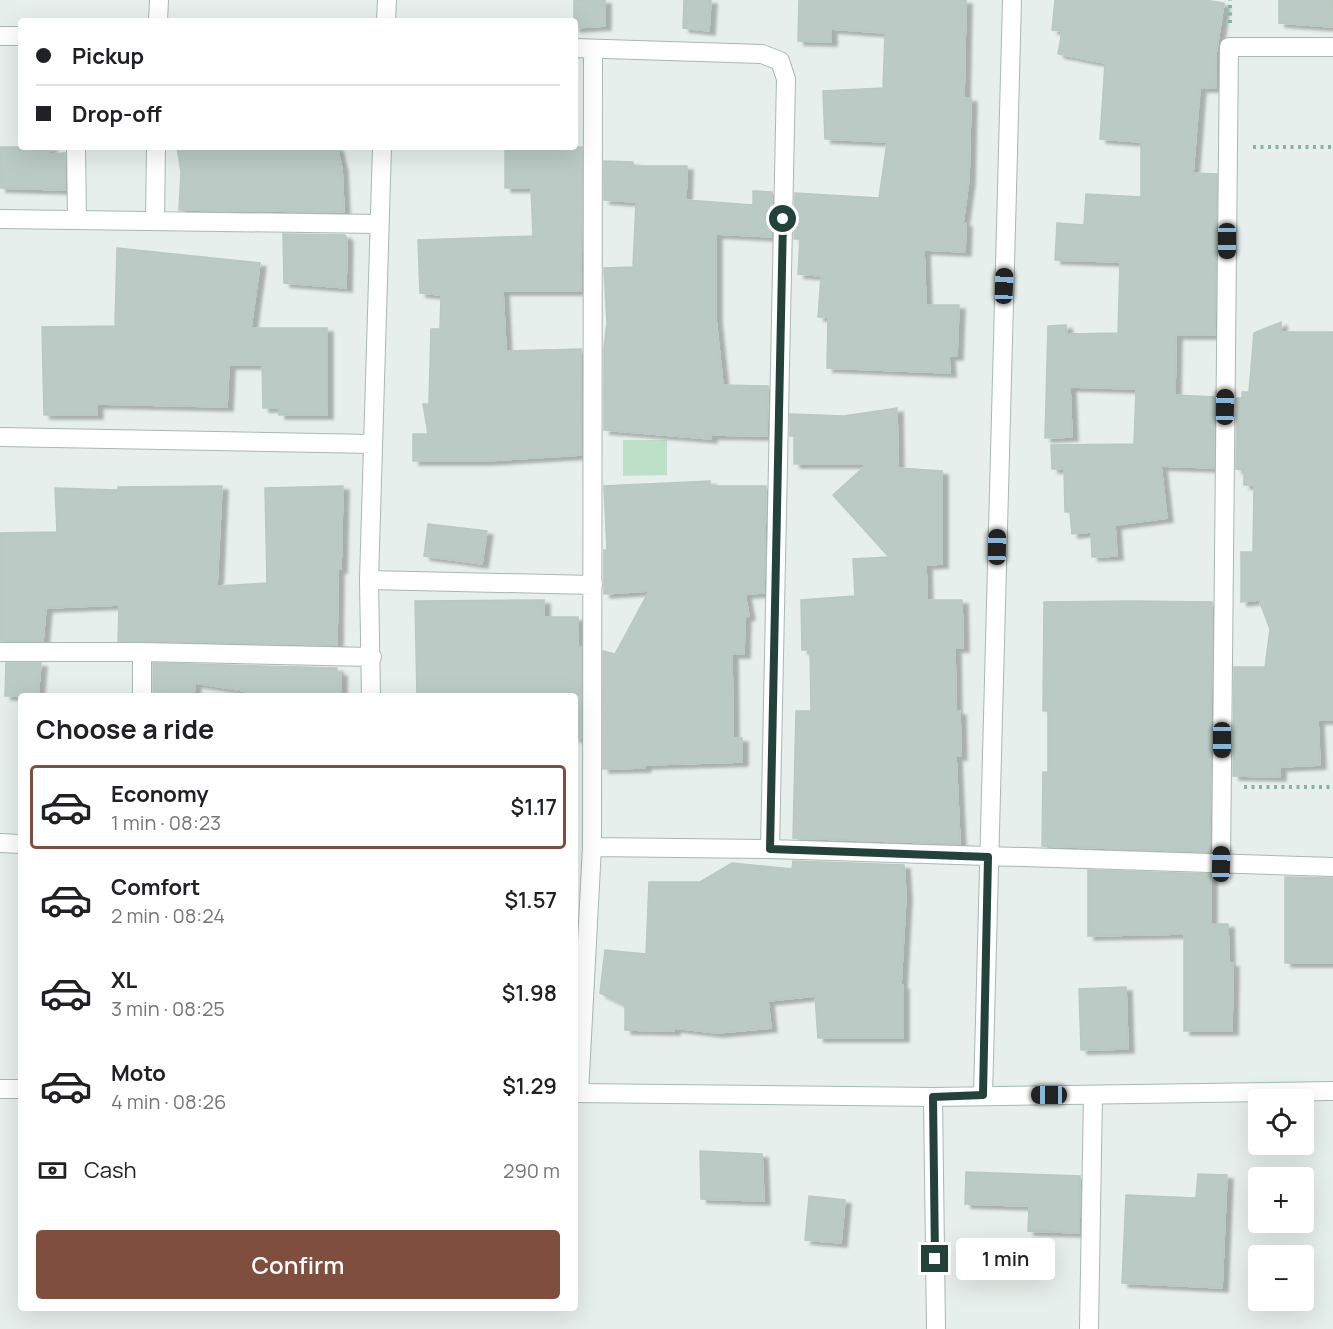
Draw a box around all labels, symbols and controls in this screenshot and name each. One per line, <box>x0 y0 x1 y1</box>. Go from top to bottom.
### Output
text: Pickup <box>72 41 144 71</box>
text: Drop-off <box>72 99 162 129</box>
route start <box>769 205 796 232</box>
car <box>1218 223 1236 259</box>
car <box>994 268 1014 304</box>
car <box>1216 389 1234 425</box>
car <box>988 529 1006 565</box>
text: Choose a ride <box>36 710 214 747</box>
car <box>1213 722 1231 758</box>
text: Economy <box>111 779 209 809</box>
icon: car <box>39 780 93 834</box>
text: $1.17 <box>511 792 557 822</box>
text: 1 min · 08:23 <box>111 809 221 836</box>
car <box>1212 846 1230 882</box>
text: Comfort <box>111 872 200 902</box>
icon: car <box>39 873 93 927</box>
text: $1.57 <box>504 885 557 915</box>
text: 2 min · 08:24 <box>111 902 225 929</box>
text: XL <box>111 965 137 995</box>
icon: car <box>39 966 93 1020</box>
text: $1.98 <box>502 978 557 1008</box>
text: 3 min · 08:25 <box>111 995 225 1022</box>
text: Moto <box>111 1058 166 1088</box>
icon: car <box>39 1059 93 1113</box>
text: $1.29 <box>502 1071 557 1101</box>
car <box>1031 1086 1067 1104</box>
text: 4 min · 08:26 <box>111 1088 226 1115</box>
map controls <box>1248 1089 1314 1311</box>
button: locate <box>1248 1089 1314 1155</box>
icon: cash <box>36 1154 69 1187</box>
text: Cash <box>84 1155 137 1185</box>
text: 290 m <box>503 1157 560 1184</box>
button: + <box>1248 1167 1314 1233</box>
button: Confirm <box>36 1230 560 1299</box>
callout: 1 min <box>956 1238 1055 1280</box>
route end <box>921 1245 948 1272</box>
text: 1 min <box>982 1245 1029 1272</box>
button: − <box>1248 1245 1314 1311</box>

